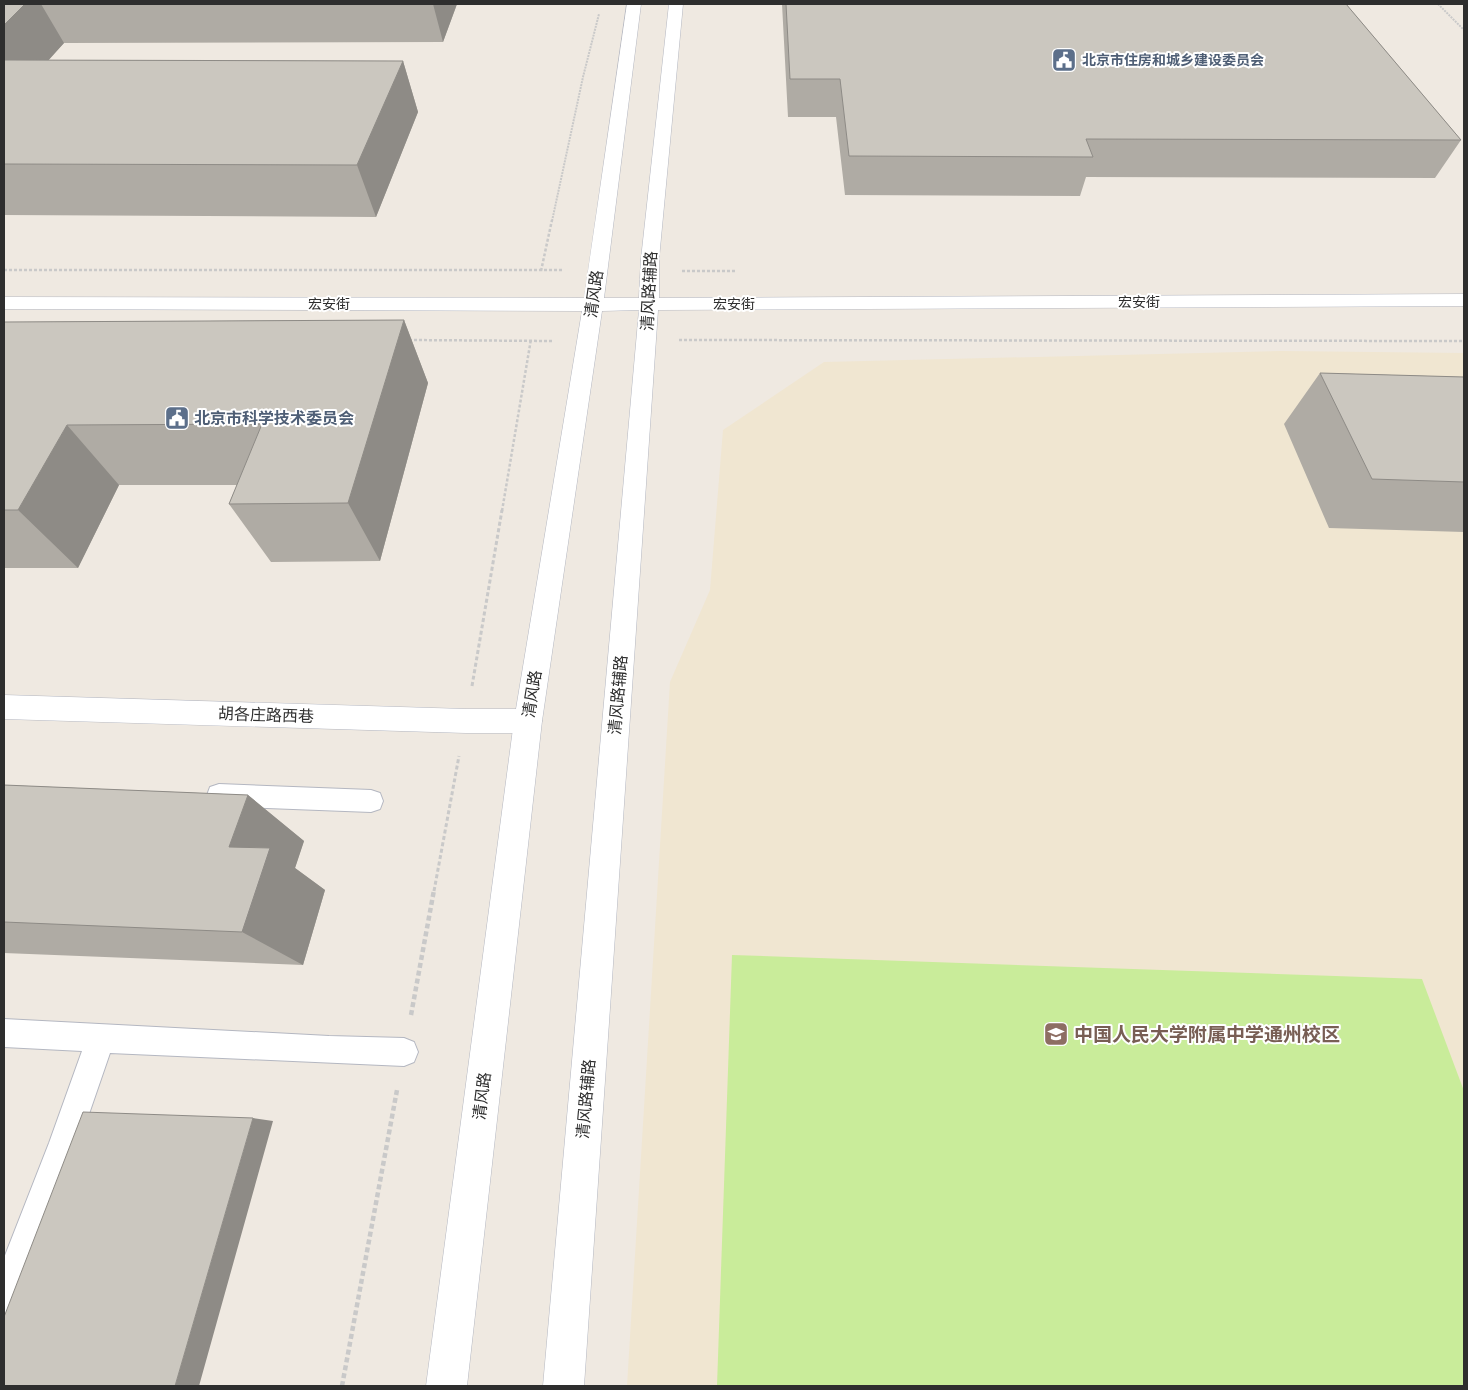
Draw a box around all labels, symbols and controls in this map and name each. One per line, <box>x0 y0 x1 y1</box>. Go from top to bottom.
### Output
public building icon: 北京市住房和城乡建设委员会 <box>1051 47 1077 73</box>
place label: 北京市住房和城乡建设委员会 <box>1082 52 1264 68</box>
street label: 清风路辅路 <box>637 251 661 331</box>
street label: 清风路 <box>581 269 607 319</box>
street label: 宏安街 <box>1118 294 1160 310</box>
street label: 宏安街 <box>308 296 350 312</box>
street label: 宏安街 <box>713 296 755 312</box>
public building icon: 北京市科学技术委员会 <box>164 405 190 431</box>
place label: 北京市科学技术委员会 <box>194 409 354 428</box>
street label: 清风路辅路 <box>605 654 631 736</box>
street label: 清风路 <box>519 669 545 719</box>
street label: 胡各庄路西巷 <box>218 704 314 726</box>
school or university icon: 中国人民大学附属中学通州校区 <box>1043 1021 1069 1047</box>
place label: 中国人民大学附属中学通州校区 <box>1074 1023 1340 1045</box>
street label: 清风路辅路 <box>573 1058 599 1140</box>
street label: 清风路 <box>470 1071 494 1121</box>

